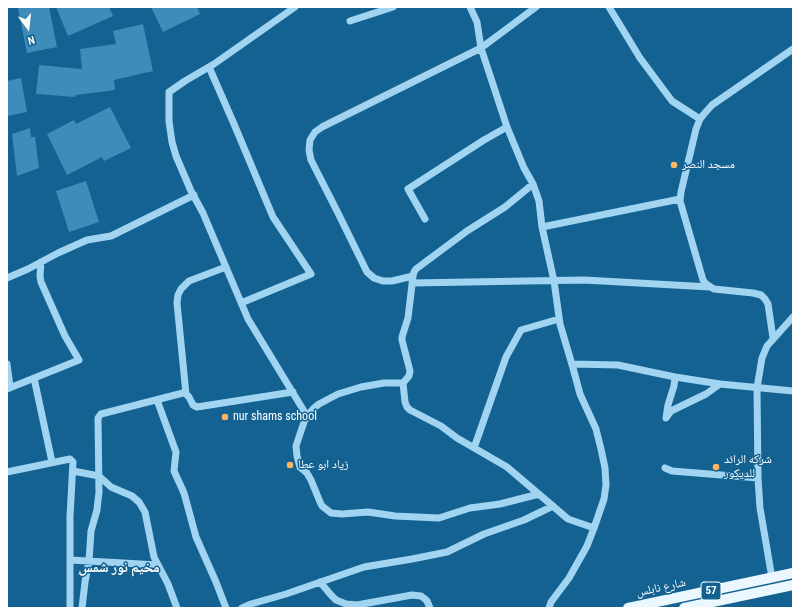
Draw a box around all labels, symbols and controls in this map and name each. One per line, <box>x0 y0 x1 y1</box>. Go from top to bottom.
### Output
north arrow <box>8 8 48 48</box>
text: N <box>26 33 36 47</box>
place label: مسجد النصر <box>682 158 735 172</box>
marker: مسجد النصر <box>669 160 679 170</box>
place label: nur shams school <box>233 410 317 424</box>
marker: nur shams school <box>220 412 230 422</box>
place label: شركه الرائد للديكور <box>724 453 772 481</box>
place label: زياد ابو عطا <box>298 458 349 472</box>
marker: زياد ابو عطا <box>285 460 295 470</box>
marker: شركه الرائد للديكور <box>711 462 721 472</box>
district label: ِمخيم نور شمس <box>78 560 160 576</box>
street label: شارع نابلس <box>635 576 687 600</box>
road number: 57 <box>701 582 721 600</box>

